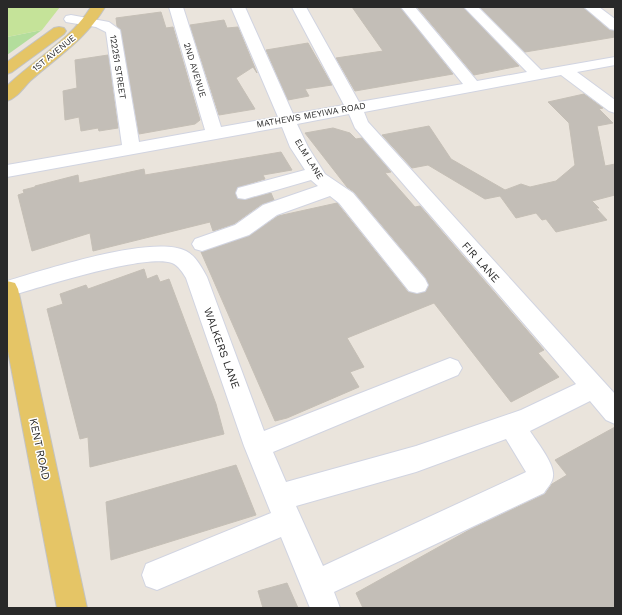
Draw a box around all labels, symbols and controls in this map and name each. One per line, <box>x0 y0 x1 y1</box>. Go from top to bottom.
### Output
street label: 1ST AVENUE <box>30 32 78 73</box>
street label: 122251 STREET <box>108 34 128 100</box>
street label: 2ND AVENUE <box>182 41 208 99</box>
street label: MATHEWS MEYIWA ROAD <box>256 100 366 130</box>
street label: ELM LANE <box>293 137 325 181</box>
street label: FIR LANE <box>459 239 502 285</box>
street label: WALKERS LANE <box>201 306 242 390</box>
street label: KENT ROAD <box>27 417 52 481</box>

